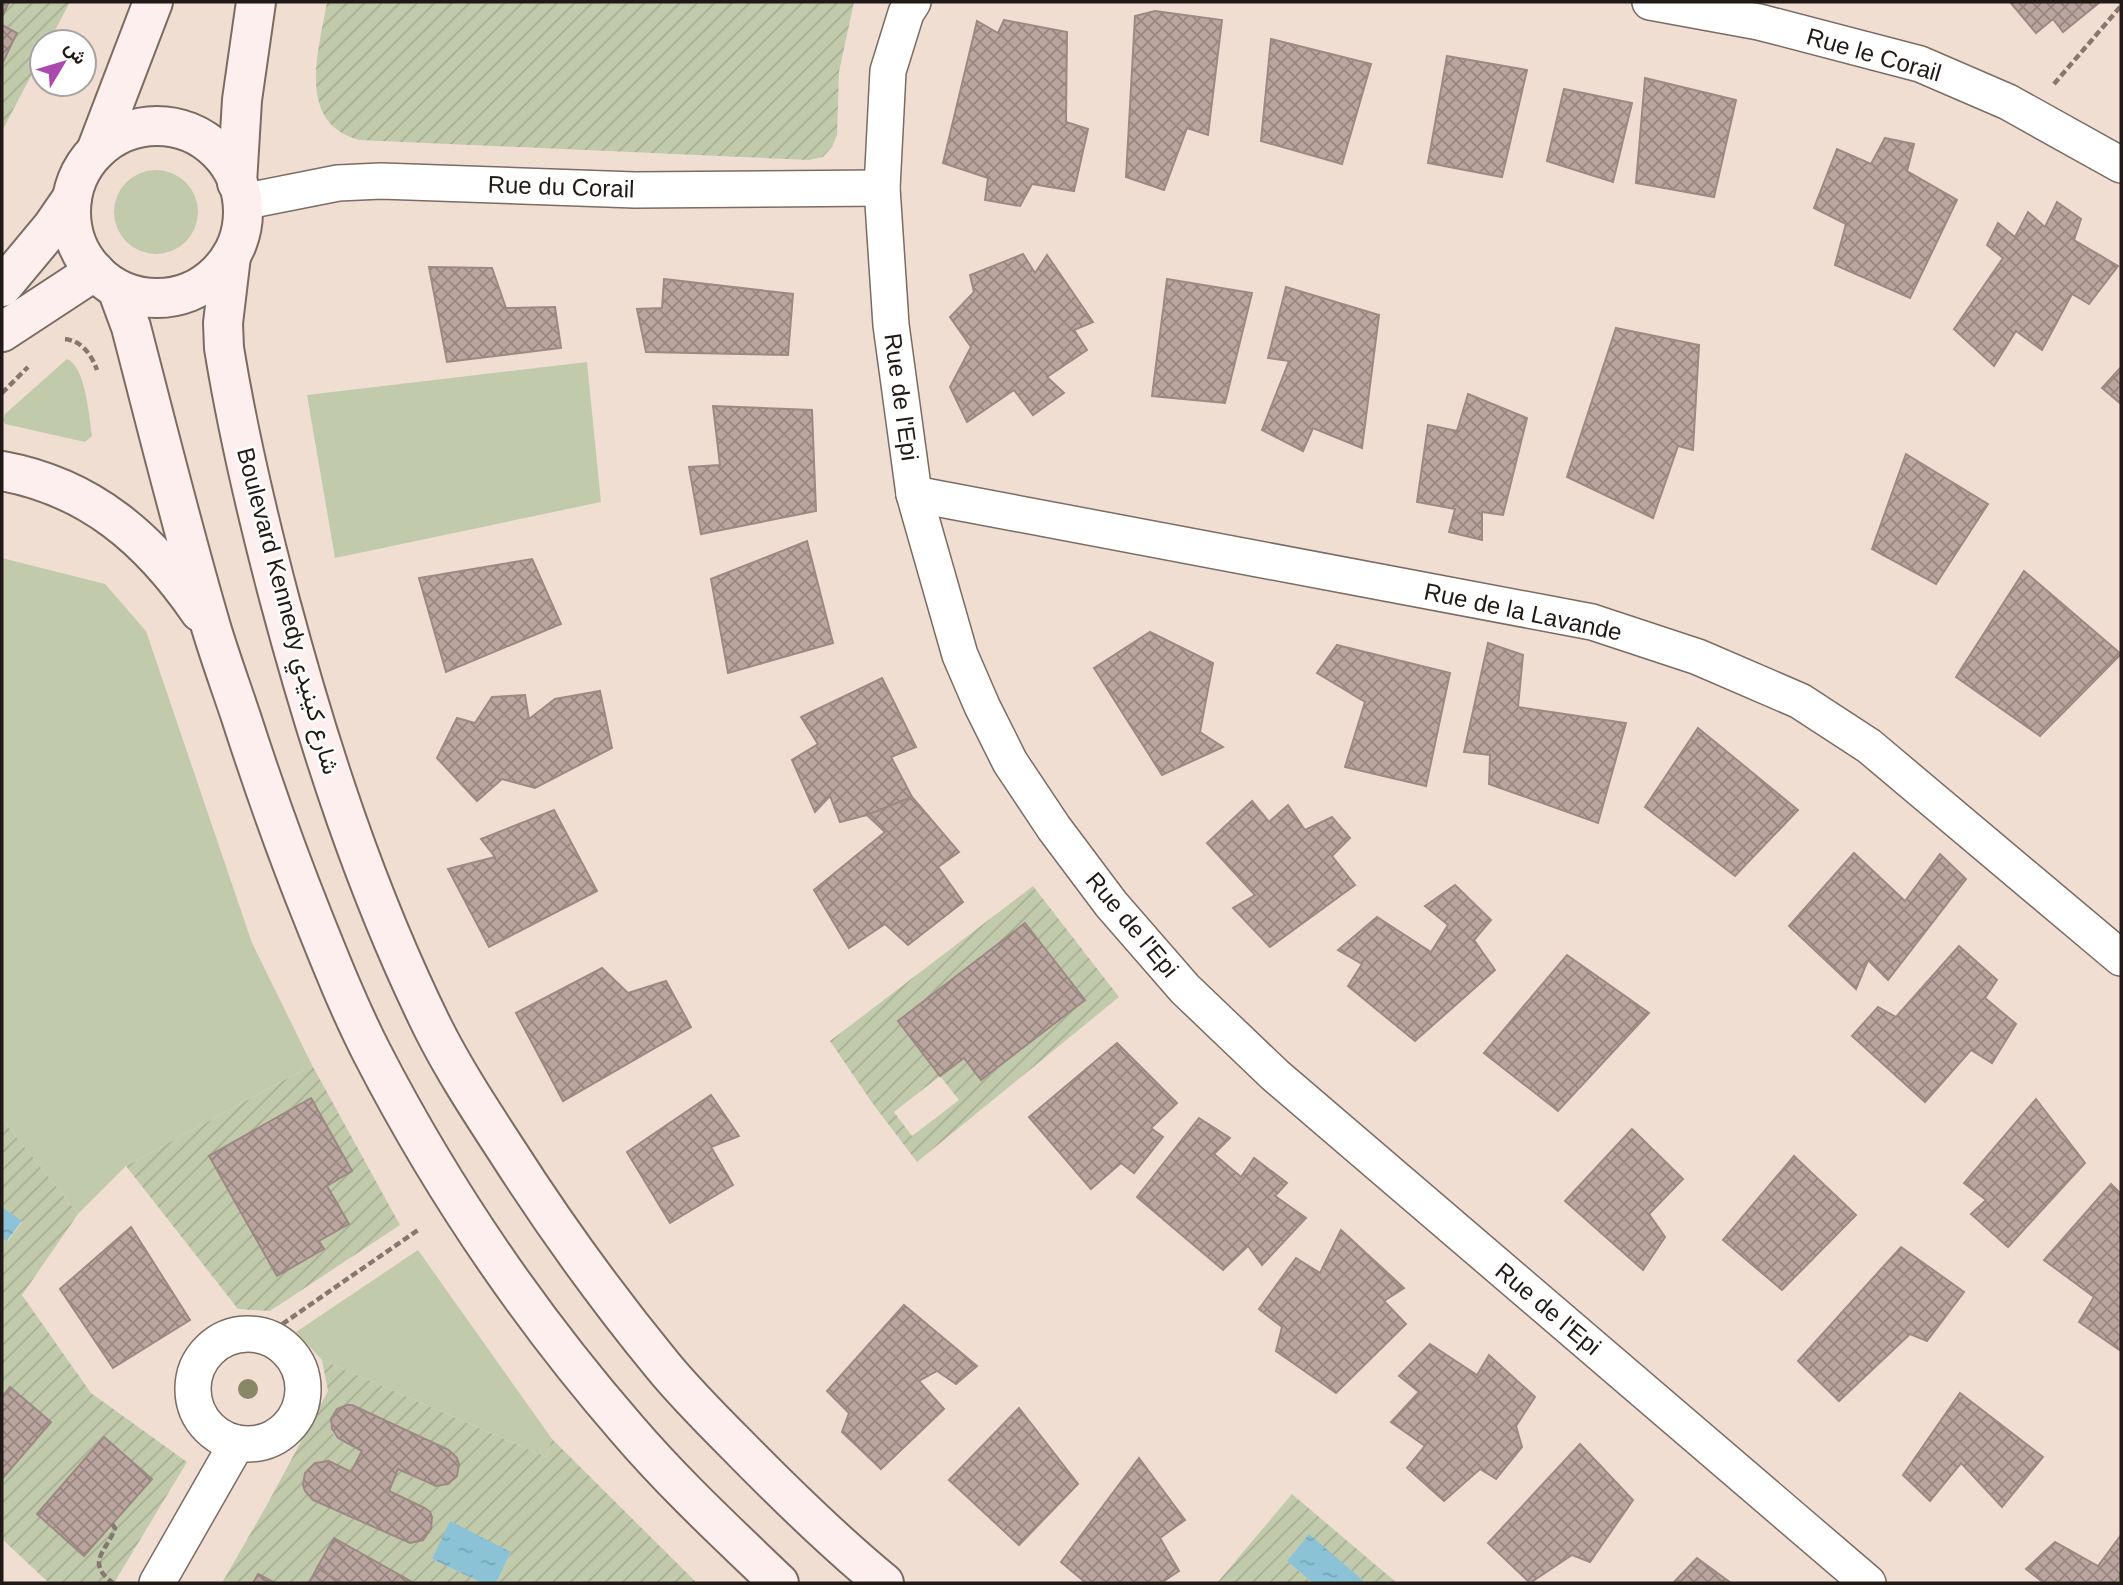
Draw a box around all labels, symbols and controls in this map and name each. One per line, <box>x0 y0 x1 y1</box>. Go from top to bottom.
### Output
street label: Rue le Corail <box>1804 22 1945 87</box>
north arrow <box>28 28 98 98</box>
text: ش <box>60 37 91 69</box>
street label: Rue du Corail <box>487 170 635 203</box>
street label: Rue de l'Epi <box>879 331 924 463</box>
street label: Boulevard Kennedy شارع كينيدي <box>226 445 345 779</box>
street label: Rue de la Lavande <box>1422 577 1624 646</box>
street label: Rue de l'Epi <box>1081 867 1184 983</box>
street label: Rue de l'Epi <box>1490 1257 1606 1360</box>

